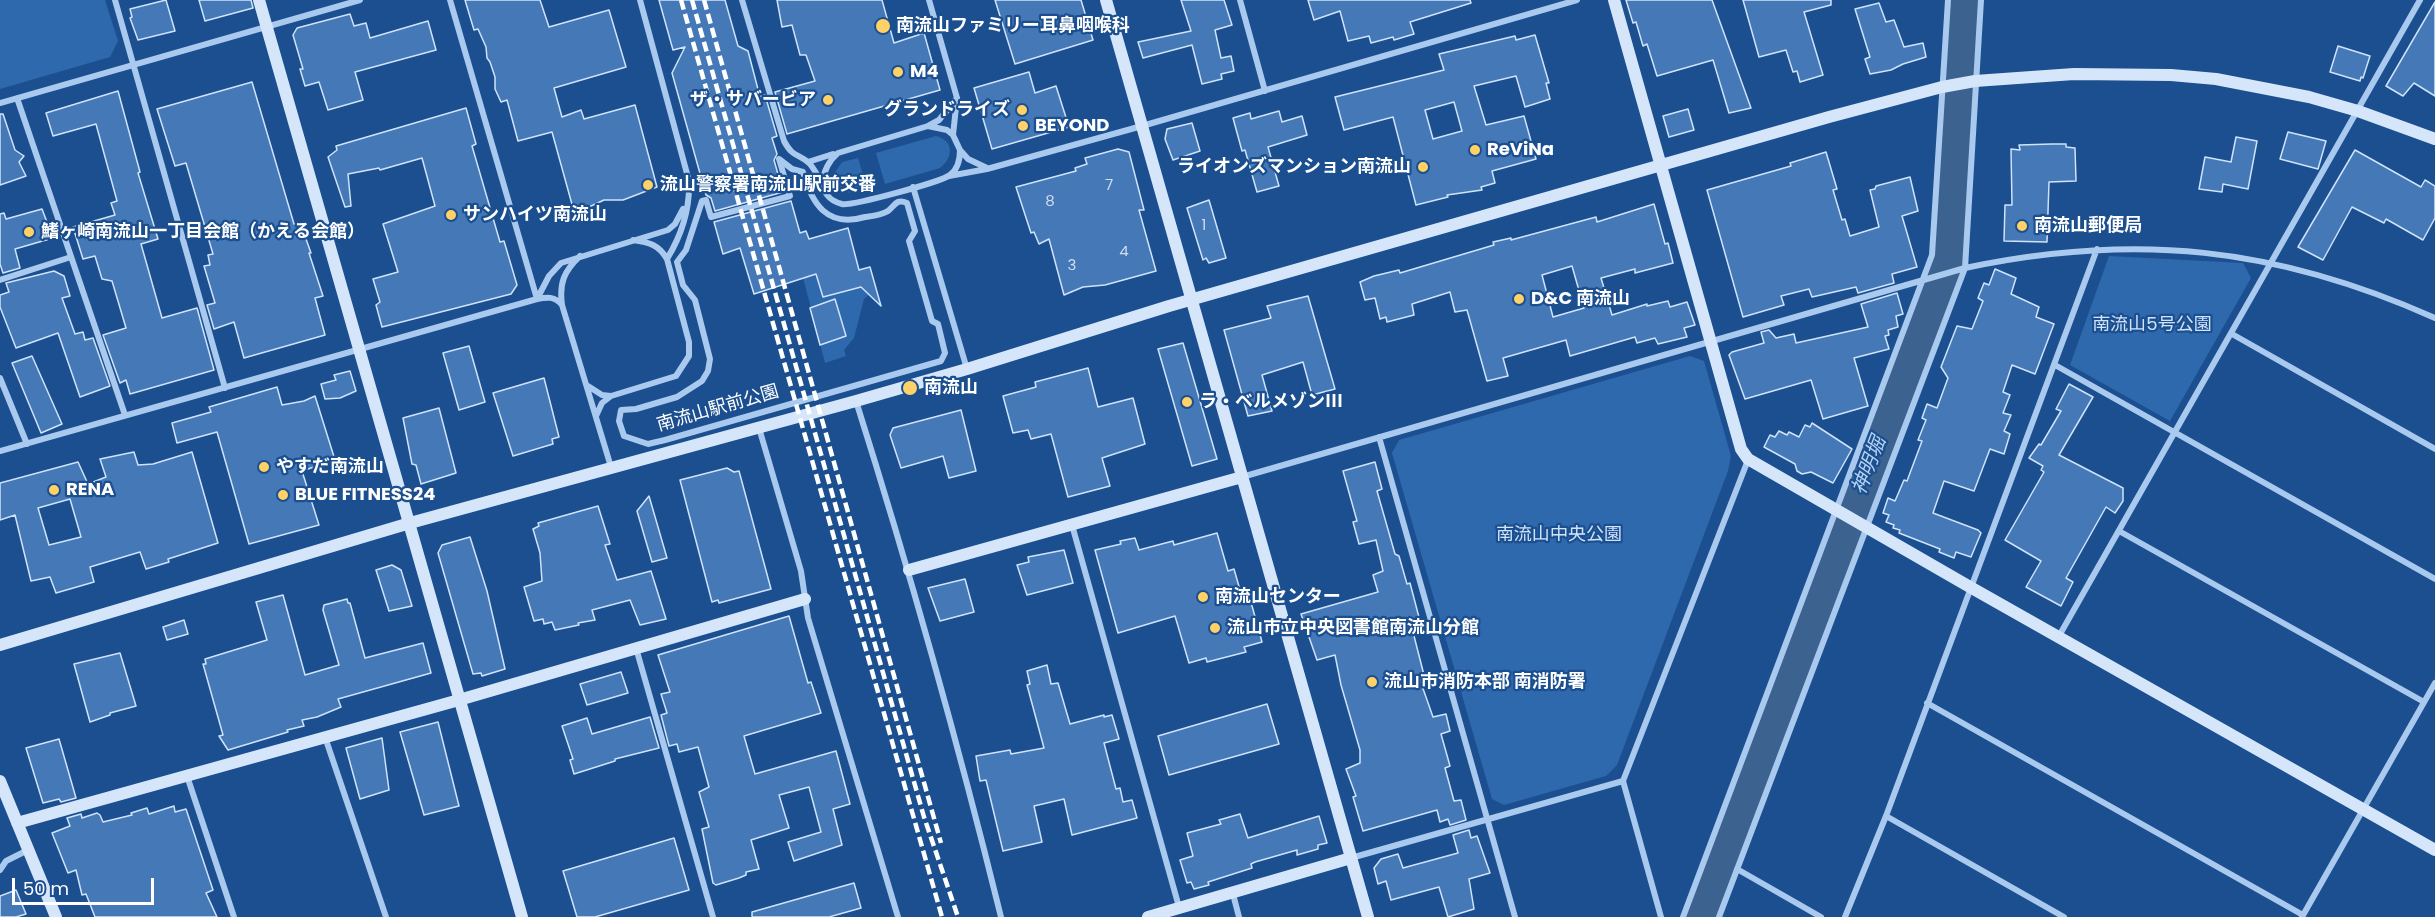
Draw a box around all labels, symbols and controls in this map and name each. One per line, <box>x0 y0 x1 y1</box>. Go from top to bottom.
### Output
place label: 南流山ファミリー耳鼻咽喉科 <box>896 15 1130 37</box>
marker: 南流山ファミリー耳鼻咽喉科 <box>874 17 892 35</box>
place label: M4 <box>910 61 939 83</box>
marker: M4 <box>891 65 905 79</box>
place label: ザ・サバービア <box>690 89 816 111</box>
marker: ザ・サバービア <box>821 93 835 107</box>
place label: グランドライズ <box>884 99 1010 121</box>
marker: グランドライズ <box>1015 103 1029 117</box>
place label: BEYOND <box>1035 115 1109 137</box>
marker: BEYOND <box>1016 119 1030 133</box>
place label: ReViNa <box>1487 139 1554 161</box>
marker: ReViNa <box>1468 143 1482 157</box>
place label: ライオンズマンション南流山 <box>1177 156 1411 178</box>
marker: ライオンズマンション南流山 <box>1416 160 1430 174</box>
place label: 流山警察署南流山駅前交番 <box>660 174 876 196</box>
house number: 7 <box>1105 177 1113 195</box>
marker: 流山警察署南流山駅前交番 <box>641 178 655 192</box>
house number: 8 <box>1045 193 1055 211</box>
place label: サンハイツ南流山 <box>463 204 607 226</box>
marker: サンハイツ南流山 <box>444 208 458 222</box>
place label: 南流山郵便局 <box>2034 215 2142 237</box>
house number: 1 <box>1202 217 1206 235</box>
marker: 南流山郵便局 <box>2015 219 2029 233</box>
place label: 鰭ヶ崎南流山一丁目会館（かえる会館） <box>41 221 365 243</box>
marker: 鰭ヶ崎南流山一丁目会館（かえる会館） <box>22 225 36 239</box>
house number: 4 <box>1119 243 1129 261</box>
house number: 3 <box>1068 257 1076 275</box>
place label: D&C 南流山 <box>1531 288 1630 310</box>
marker: D&C 南流山 <box>1512 292 1526 306</box>
park label: 南流山5号公園 <box>2092 314 2212 336</box>
place label: 南流山 <box>924 377 978 399</box>
marker: 南流山 <box>901 379 919 397</box>
street label: 南流山駅前公園 <box>654 381 782 437</box>
place label: ラ・ベルメゾンⅢ <box>1199 391 1343 413</box>
marker: ラ・ベルメゾンⅢ <box>1180 395 1194 409</box>
water label: 神明堀 <box>1848 434 1892 498</box>
place label: やすだ南流山 <box>276 456 384 478</box>
marker: やすだ南流山 <box>257 460 271 474</box>
place label: RENA <box>66 479 114 501</box>
marker: RENA <box>47 483 61 497</box>
place label: BLUE FITNESS24 <box>295 484 435 506</box>
marker: BLUE FITNESS24 <box>276 488 290 502</box>
park label: 南流山中央公園 <box>1496 524 1622 546</box>
place label: 南流山センター <box>1215 586 1341 608</box>
marker: 南流山センター <box>1196 590 1210 604</box>
place label: 流山市立中央図書館南流山分館 <box>1227 617 1479 639</box>
marker: 流山市立中央図書館南流山分館 <box>1208 621 1222 635</box>
place label: 流山市消防本部 南消防署 <box>1384 671 1586 693</box>
marker: 流山市消防本部 南消防署 <box>1365 675 1379 689</box>
scale bar <box>15 866 158 904</box>
text: 50 m <box>23 876 69 901</box>

